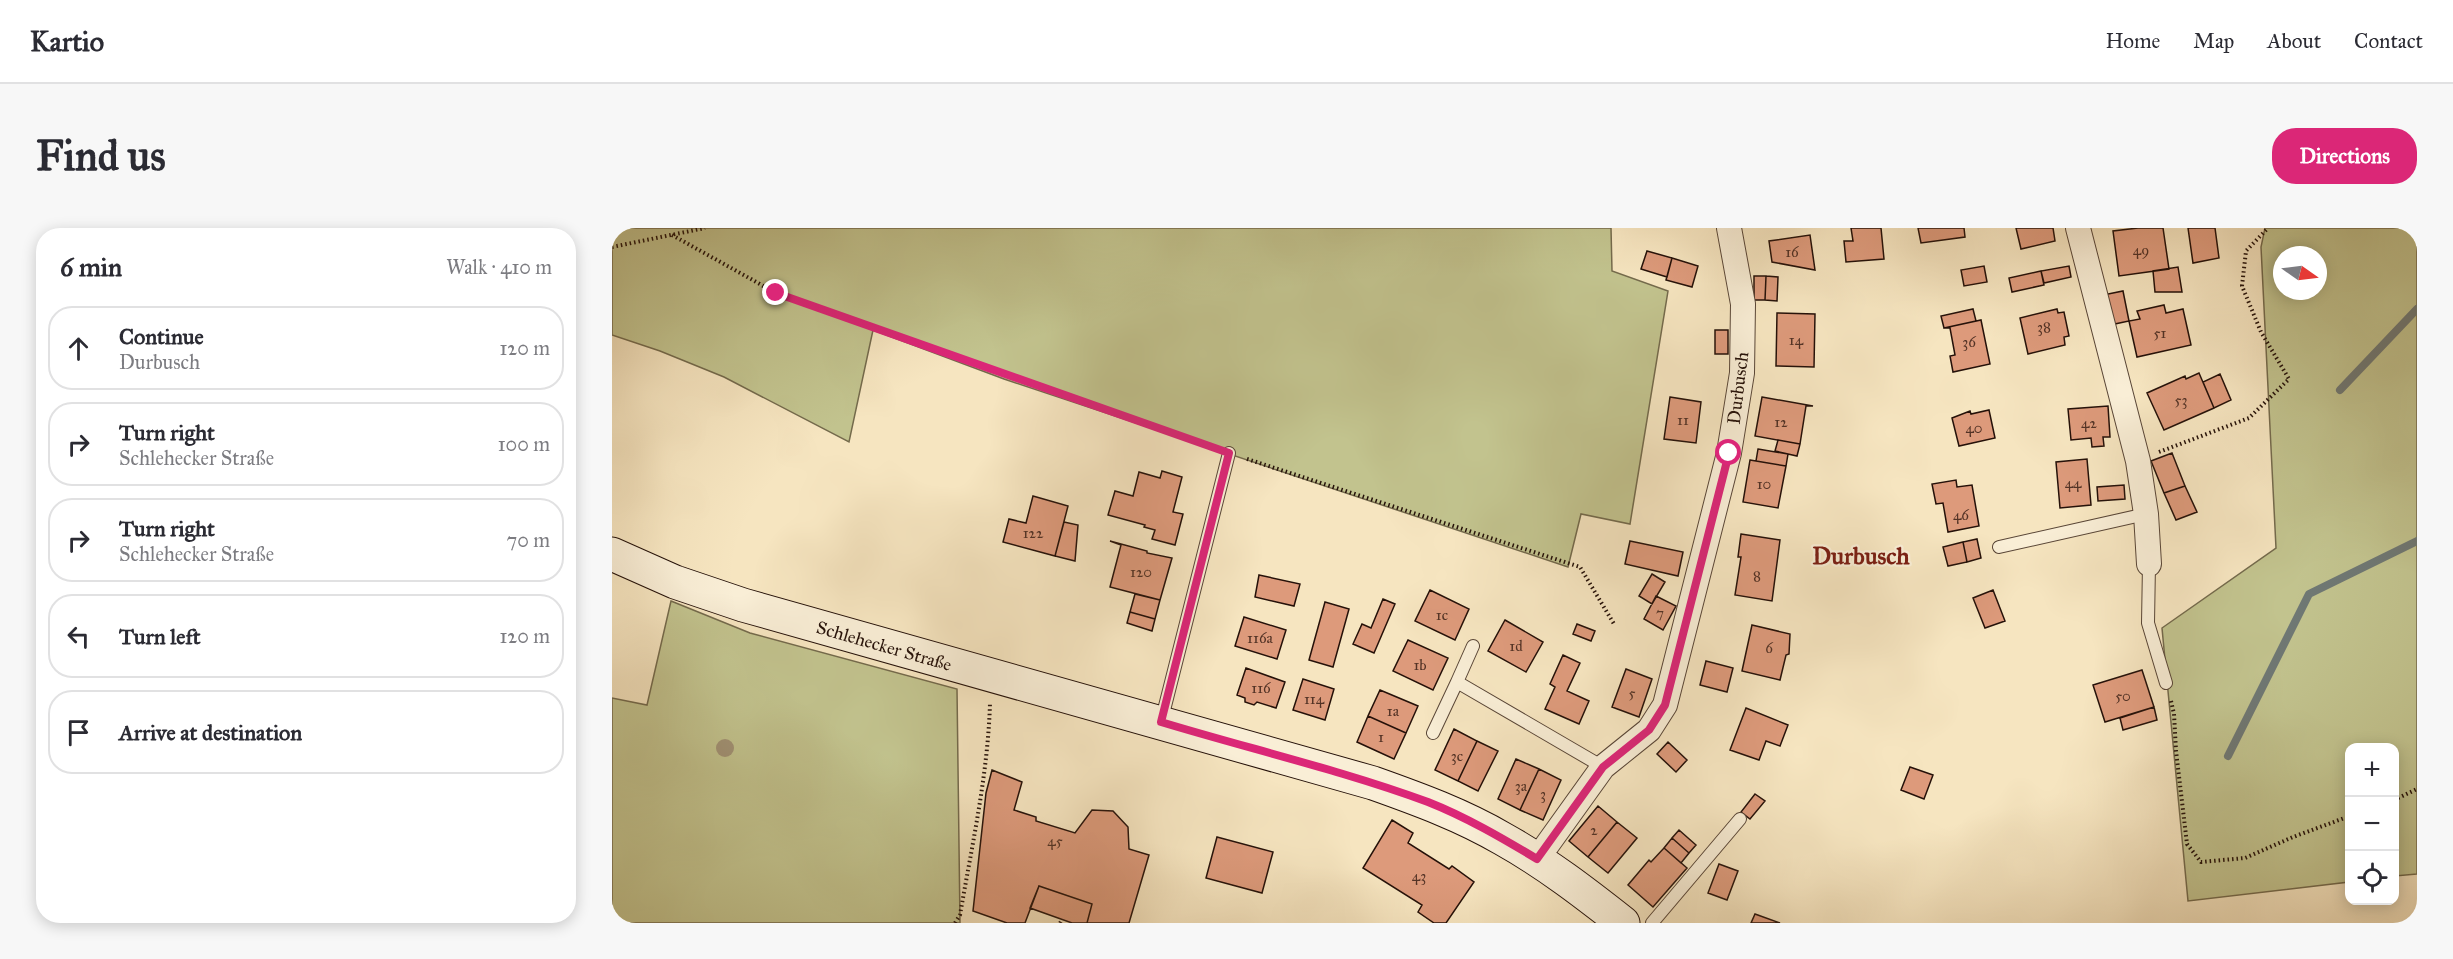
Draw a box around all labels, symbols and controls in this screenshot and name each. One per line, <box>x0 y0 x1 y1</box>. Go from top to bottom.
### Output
text: Kartio <box>30 24 104 59</box>
text: Home <box>2105 28 2160 54</box>
text: Map <box>2193 28 2234 54</box>
text: About <box>2267 28 2321 54</box>
text: Contact <box>2354 28 2423 54</box>
button: Directions <box>2272 128 2417 184</box>
text: Find us <box>36 130 166 182</box>
house number: 49 <box>2133 241 2149 259</box>
house number: 16 <box>1785 243 1800 261</box>
north arrow <box>2273 246 2327 300</box>
text: 6 min <box>60 251 122 283</box>
text: Walk · 410 m <box>446 255 552 279</box>
route end <box>762 279 788 305</box>
house number: 38 <box>2037 318 2051 336</box>
text: Continue <box>119 323 204 350</box>
house number: 51 <box>2154 324 2167 342</box>
house number: 14 <box>1789 331 1804 349</box>
icon: ahead <box>62 332 95 365</box>
house number: 36 <box>1962 333 1977 351</box>
text: 120 m <box>499 336 550 360</box>
text: Durbusch <box>119 350 200 374</box>
street label: Durbusch <box>1723 350 1753 426</box>
house number: 53 <box>2175 391 2187 409</box>
house number: 11 <box>1677 411 1689 429</box>
house number: 12 <box>1774 413 1788 431</box>
house number: 42 <box>2081 414 2097 432</box>
text: Turn right <box>119 419 215 446</box>
house number: 40 <box>1965 419 1983 437</box>
icon: right <box>62 428 95 461</box>
text: 100 m <box>498 432 550 456</box>
route start <box>1715 439 1741 465</box>
text: Schlehecker Straße <box>119 446 274 470</box>
house number: 44 <box>2065 474 2082 492</box>
house number: 10 <box>1757 475 1771 493</box>
house number: 46 <box>1953 506 1970 524</box>
text: Turn right <box>119 515 215 542</box>
icon: right <box>62 524 95 557</box>
house number: 122 <box>1023 524 1044 542</box>
text: 70 m <box>507 528 550 552</box>
district label: Durbusch <box>1812 541 1910 571</box>
text: Schlehecker Straße <box>119 542 274 566</box>
house number: 120 <box>1130 563 1152 581</box>
house number: 8 <box>1753 567 1761 585</box>
house number: 7 <box>1656 604 1664 622</box>
house number: 1c <box>1436 606 1448 624</box>
street label: Schlehecker Straße <box>814 616 954 676</box>
icon: left <box>62 620 95 653</box>
text: Turn left <box>119 623 201 650</box>
text: 120 m <box>499 624 550 648</box>
house number: 116a <box>1247 629 1274 647</box>
house number: 1d <box>1509 637 1523 655</box>
house number: 6 <box>1765 639 1774 657</box>
house number: 1b <box>1413 656 1427 674</box>
house number: 116 <box>1251 679 1272 697</box>
house number: 5 <box>1629 684 1636 702</box>
house number: 50 <box>2115 687 2131 705</box>
house number: 114 <box>1304 690 1325 708</box>
house number: 1a <box>1387 702 1400 720</box>
icon: arrive <box>62 716 95 749</box>
text: Arrive at destination <box>119 719 302 746</box>
house number: 1 <box>1378 728 1384 746</box>
map controls <box>2345 743 2399 905</box>
button: + <box>2345 743 2399 797</box>
house number: 3c <box>1451 747 1463 765</box>
house number: 3a <box>1515 777 1528 795</box>
house number: 3 <box>1540 785 1546 803</box>
button: − <box>2345 797 2399 851</box>
house number: 2 <box>1590 821 1598 839</box>
house number: 45 <box>1047 832 1063 850</box>
button: locate <box>2345 851 2399 905</box>
house number: 43 <box>1412 867 1426 885</box>

